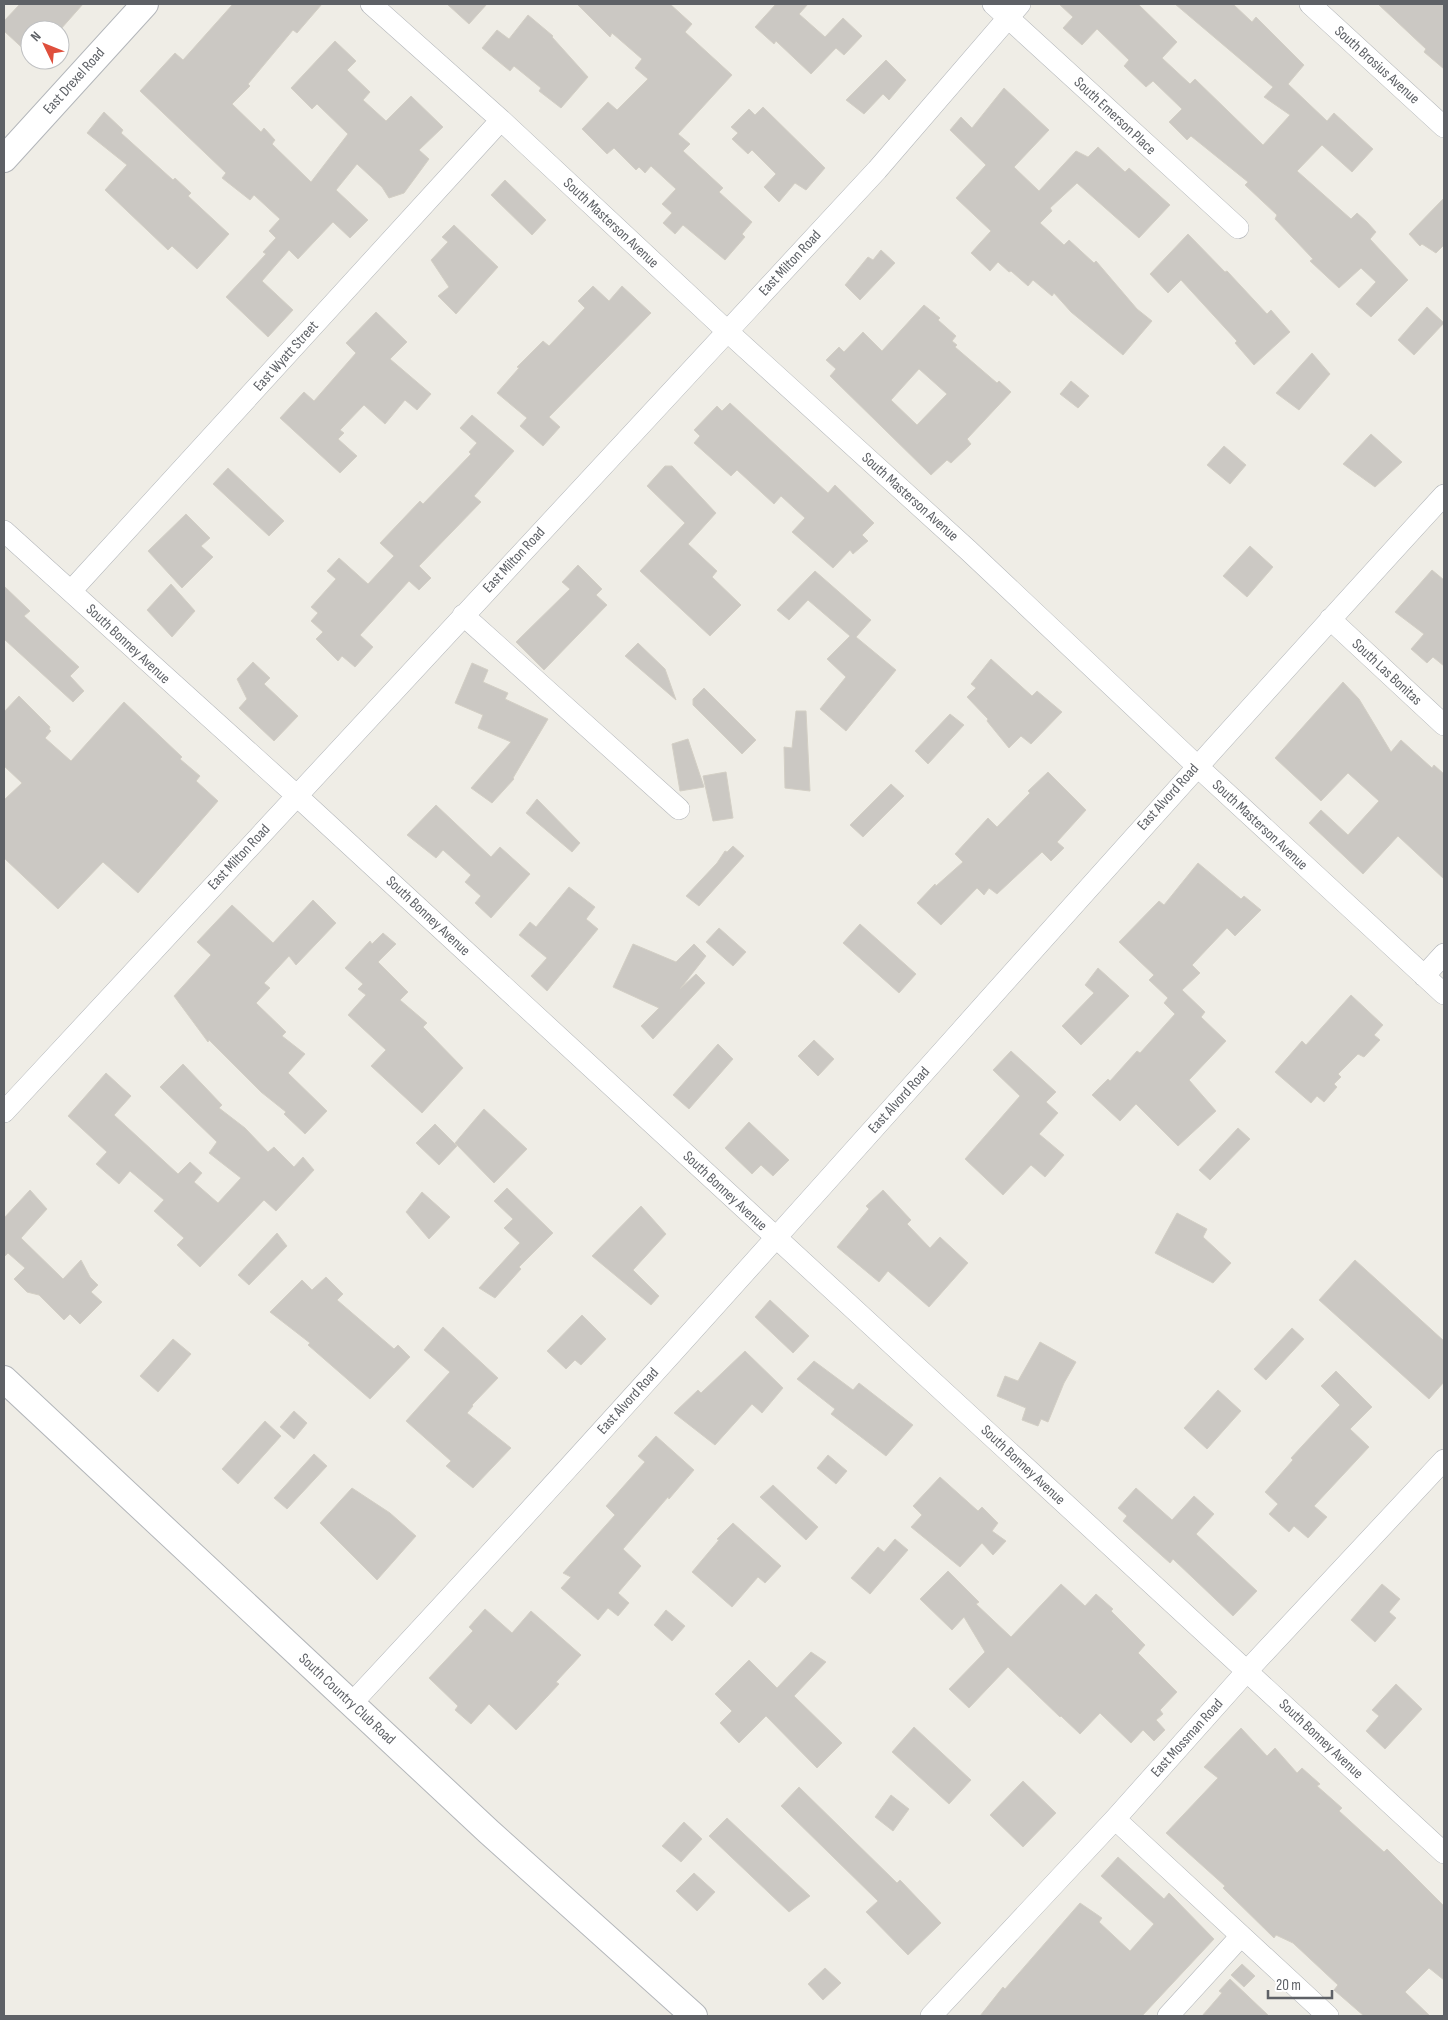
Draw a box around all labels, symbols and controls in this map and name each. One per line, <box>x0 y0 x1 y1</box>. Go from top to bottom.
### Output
north arrow <box>20 20 70 70</box>
street label: South Brosius Avenue <box>1330 22 1424 108</box>
text: N <box>27 28 45 45</box>
street label: East Drexel Road <box>39 44 109 118</box>
street label: South Emerson Place <box>1070 73 1160 159</box>
street label: South Masterson Avenue <box>559 174 663 272</box>
street label: East Milton Road <box>755 226 825 300</box>
street label: East Wyatt Street <box>249 317 323 395</box>
street label: South Masterson Avenue <box>858 448 962 546</box>
street label: East Milton Road <box>479 523 549 597</box>
street label: South Bonney Avenue <box>82 600 174 688</box>
street label: South Las Bonitas <box>1348 635 1426 709</box>
street label: East Alvord Road <box>1133 760 1203 834</box>
street label: South Masterson Avenue <box>1208 776 1312 874</box>
street label: East Milton Road <box>204 820 274 894</box>
street label: South Bonney Avenue <box>382 872 474 960</box>
street label: East Alvord Road <box>864 1063 934 1137</box>
street label: South Bonney Avenue <box>679 1147 771 1235</box>
street label: East Alvord Road <box>593 1364 663 1438</box>
street label: South Bonney Avenue <box>977 1421 1069 1509</box>
street label: South Country Club Road <box>295 1649 399 1749</box>
street label: East Mossman Road <box>1147 1695 1227 1781</box>
street label: South Bonney Avenue <box>1275 1695 1367 1783</box>
scale bar <box>1268 1968 1332 2000</box>
text: 20 m <box>1276 1976 1301 1995</box>

